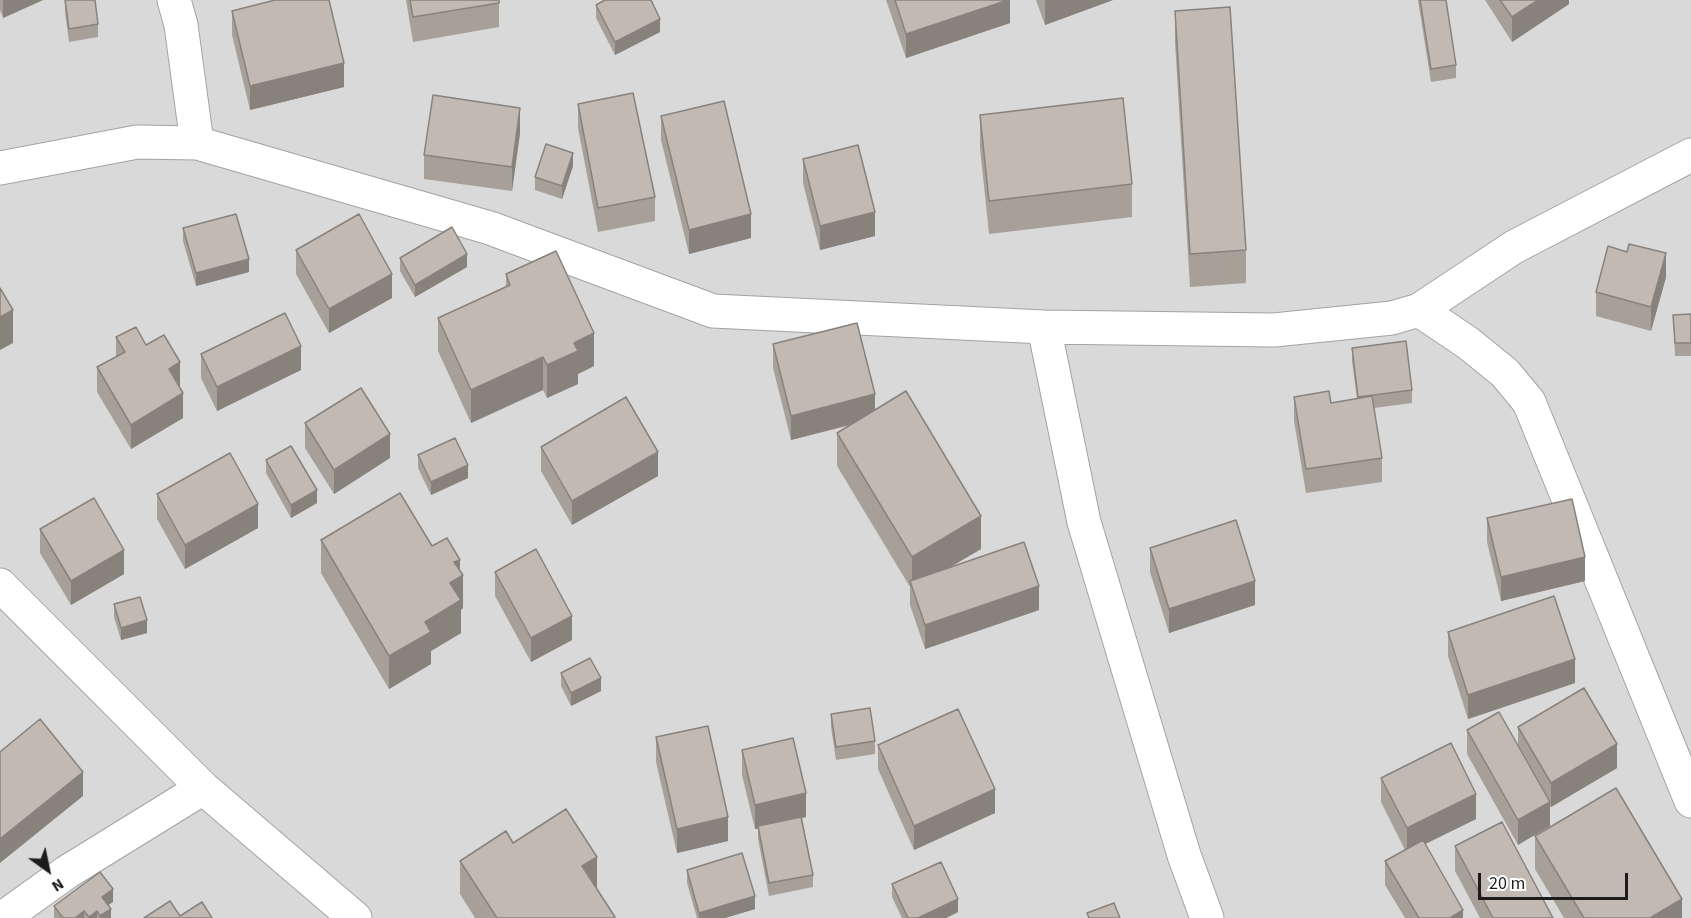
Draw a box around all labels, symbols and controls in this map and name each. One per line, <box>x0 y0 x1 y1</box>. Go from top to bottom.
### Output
north arrow <box>18 840 78 900</box>
scale bar <box>1481 861 1631 899</box>
text: 20 m <box>1489 871 1525 896</box>
text: N <box>47 873 68 897</box>

